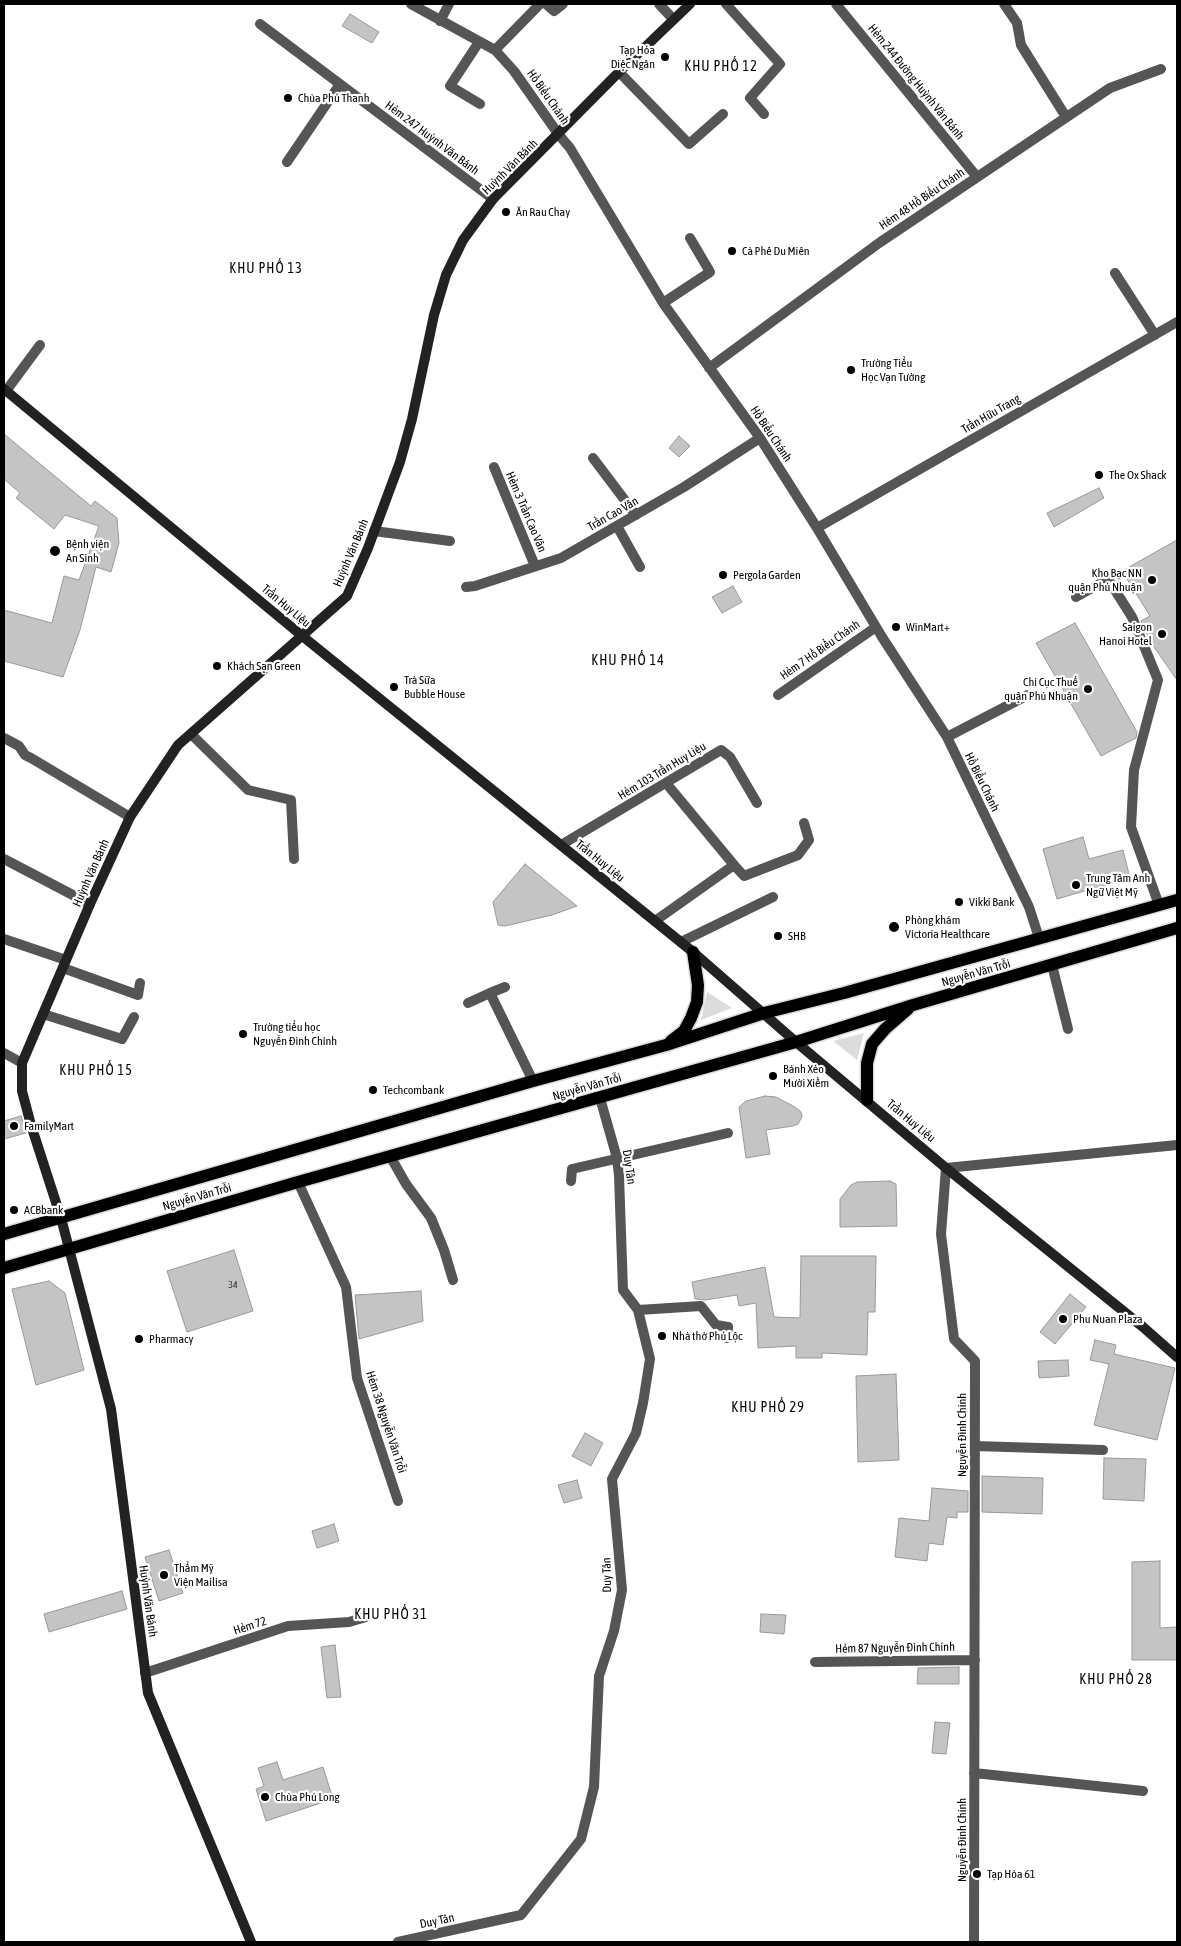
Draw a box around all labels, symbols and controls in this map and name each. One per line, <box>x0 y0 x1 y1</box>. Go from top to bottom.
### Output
street label: Hẻm 244 Đường Huỳnh Văn Bánh <box>865 21 967 143</box>
place label: Tạp Hóa Diệc Ngân <box>611 43 655 71</box>
marker: Tạp Hóa Diệc Ngân <box>659 51 671 63</box>
district label: KHU PHỐ 12 <box>683 59 759 75</box>
street label: Hồ Biểu Chánh <box>524 67 572 127</box>
place label: Chùa Phú Thanh <box>298 91 369 105</box>
marker: Chùa Phú Thanh <box>282 92 294 104</box>
street label: Hẻm 247 Huỳnh Văn Bánh <box>382 98 482 178</box>
street label: Huỳnh Văn Bánh <box>479 136 541 198</box>
street label: Hẻm 48 Hồ Biểu Chánh <box>877 165 967 233</box>
place label: Ăn Rau Chay <box>516 205 570 219</box>
marker: Ăn Rau Chay <box>500 206 512 218</box>
place label: Cà Phê Du Miên <box>742 244 810 258</box>
marker: Cà Phê Du Miên <box>726 245 738 257</box>
district label: KHU PHỐ 13 <box>228 261 304 277</box>
place label: Trường Tiểu Học Vạn Tường <box>861 356 925 384</box>
marker: Trường Tiểu Học Vạn Tường <box>845 364 857 376</box>
street label: Trần Hữu Trang <box>959 391 1023 437</box>
street label: Hồ Biểu Chánh <box>747 403 795 465</box>
place label: The Ox Shack <box>1109 468 1167 482</box>
marker: The Ox Shack <box>1093 469 1105 481</box>
street label: Hẻm 3 Trần Cao Vân <box>503 470 549 554</box>
street label: Trần Cao Vân <box>585 494 641 534</box>
street label: Huỳnh Văn Bánh <box>330 517 372 589</box>
place label: Bệnh viện An Sinh <box>66 537 109 565</box>
marker: Bệnh viện An Sinh <box>48 544 62 558</box>
place label: Kho Bạc NN quận Phú Nhuận <box>1068 566 1142 594</box>
place label: Pergola Garden <box>733 568 801 582</box>
marker: Pergola Garden <box>717 569 729 581</box>
marker: Kho Bạc NN quận Phú Nhuận <box>1146 574 1158 586</box>
street label: Trần Huy Liệu <box>259 582 313 630</box>
street label: Hẻm 7 Hồ Biểu Chánh <box>777 617 863 683</box>
place label: WinMart+ <box>906 620 950 634</box>
place label: Saigon Hanoi Hotel <box>1099 620 1152 648</box>
marker: WinMart+ <box>890 621 902 633</box>
marker: Saigon Hanoi Hotel <box>1156 628 1168 640</box>
district label: KHU PHỐ 14 <box>590 653 666 669</box>
place label: Khách Sạn Green <box>227 659 301 673</box>
marker: Khách Sạn Green <box>211 660 223 672</box>
place label: Trà Sữa Bubble House <box>404 673 465 701</box>
place label: Chi Cục Thuế quận Phú Nhuận <box>1004 675 1078 703</box>
marker: Trà Sữa Bubble House <box>388 681 400 693</box>
marker: Chi Cục Thuế quận Phú Nhuận <box>1082 683 1094 695</box>
street label: Hẻm 103 Trần Huy Liệu <box>615 739 709 803</box>
street label: Hồ Biểu Chánh <box>961 750 1003 814</box>
street label: Huỳnh Văn Bánh <box>70 837 112 909</box>
street label: Trần Huy Liệu <box>573 837 627 885</box>
place label: Trung Tâm Anh Ngữ Việt Mỹ <box>1086 871 1150 899</box>
marker: Trung Tâm Anh Ngữ Việt Mỹ <box>1070 879 1082 891</box>
place label: Vikki Bank <box>969 895 1015 909</box>
marker: Vikki Bank <box>953 896 965 908</box>
place label: Phòng khám Victoria Healthcare <box>905 913 990 941</box>
marker: Phòng khám Victoria Healthcare <box>887 920 901 934</box>
place label: SHB <box>788 929 806 943</box>
marker: SHB <box>772 930 784 942</box>
street label: Nguyễn Văn Trỗi <box>940 956 1012 990</box>
place label: Trường tiểu học Nguyễn Đình Chính <box>253 1020 337 1048</box>
marker: Trường tiểu học Nguyễn Đình Chính <box>237 1028 249 1040</box>
place label: Bánh Xèo Mười Xiềm <box>783 1062 829 1090</box>
district label: KHU PHỐ 15 <box>58 1063 134 1079</box>
street label: Nguyễn Văn Trỗi <box>551 1070 623 1104</box>
marker: Bánh Xèo Mười Xiềm <box>767 1070 779 1082</box>
place label: Techcombank <box>383 1083 444 1097</box>
marker: Techcombank <box>367 1084 379 1096</box>
street label: Trần Huy Liệu <box>884 1097 938 1145</box>
place label: FamilyMart <box>24 1119 74 1133</box>
marker: FamilyMart <box>8 1120 20 1132</box>
street label: Duy Tân <box>619 1149 639 1185</box>
street label: Nguyễn Văn Trỗi <box>161 1180 233 1214</box>
place label: ACBbank <box>24 1203 63 1217</box>
marker: ACBbank <box>8 1204 20 1216</box>
house number: 34 <box>228 1279 238 1291</box>
place label: Phu Nuan Plaza <box>1073 1312 1143 1326</box>
marker: Phu Nuan Plaza <box>1057 1313 1069 1325</box>
place label: Nhà thờ Phú Lộc <box>672 1329 743 1343</box>
marker: Nhà thờ Phú Lộc <box>656 1330 668 1342</box>
place label: Pharmacy <box>149 1332 193 1346</box>
marker: Pharmacy <box>133 1333 145 1345</box>
street label: Hẻm 38 Nguyễn Văn Trỗi <box>363 1369 409 1475</box>
street label: Nguyễn Đình Chính <box>955 1393 969 1477</box>
district label: KHU PHỐ 29 <box>730 1400 806 1416</box>
street label: Duy Tân <box>599 1557 615 1593</box>
place label: Thẩm Mỹ Viện Mailisa <box>174 1561 228 1589</box>
street label: Huỳnh Văn Bánh <box>136 1564 160 1638</box>
marker: Thẩm Mỹ Viện Mailisa <box>158 1569 170 1581</box>
district label: KHU PHỐ 31 <box>353 1607 429 1623</box>
street label: Hẻm 72 <box>232 1614 268 1638</box>
street label: Hẻm 87 Nguyễn Đình Chính <box>835 1640 955 1656</box>
district label: KHU PHỐ 28 <box>1078 1672 1154 1688</box>
place label: Chùa Phú Long <box>275 1790 340 1804</box>
marker: Chùa Phú Long <box>259 1791 271 1803</box>
street label: Nguyễn Đình Chính <box>955 1798 969 1882</box>
place label: Tạp Hóa 61 <box>987 1867 1035 1881</box>
marker: Tạp Hóa 61 <box>971 1868 983 1880</box>
street label: Duy Tân <box>418 1910 456 1932</box>

